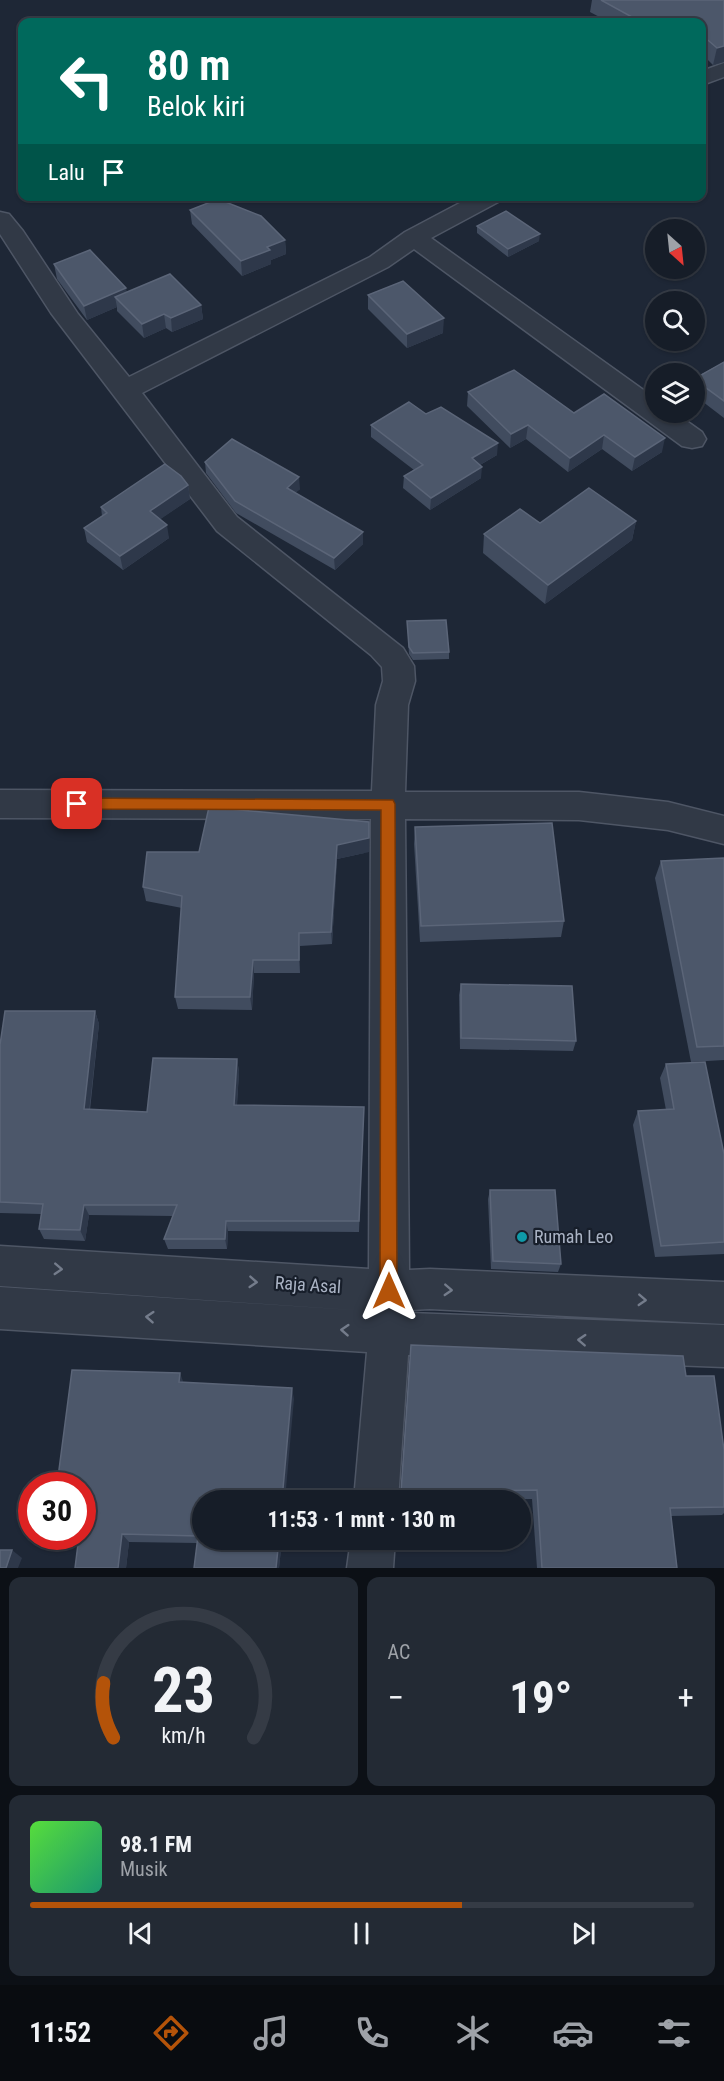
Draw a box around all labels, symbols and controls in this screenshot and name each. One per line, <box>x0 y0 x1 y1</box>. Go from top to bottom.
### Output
text: 80 m <box>147 41 230 90</box>
icon: left <box>48 42 126 120</box>
text: Belok kiri <box>147 91 245 123</box>
icon: arrive <box>97 156 130 189</box>
text: Lalu <box>48 160 85 185</box>
north arrow <box>645 219 705 279</box>
map controls <box>645 219 705 423</box>
button: search <box>645 291 705 351</box>
button: layers <box>645 363 705 423</box>
pin <box>51 778 102 829</box>
icon: arrive <box>60 787 93 820</box>
place label: Rumah Leo <box>534 1226 613 1247</box>
marker: Rumah Leo <box>515 1230 529 1244</box>
position arrow <box>357 1259 421 1323</box>
one-way arrow <box>54 1263 63 1276</box>
street label: Raja Asal <box>274 1272 342 1297</box>
one-way arrow <box>249 1275 258 1288</box>
one-way arrow <box>443 1284 452 1297</box>
one-way arrow <box>638 1294 647 1307</box>
one-way arrow <box>146 1311 155 1324</box>
one-way arrow <box>340 1323 349 1336</box>
one-way arrow <box>577 1334 586 1347</box>
speed limit sign: 30 <box>18 1472 96 1550</box>
text: 11:53 · 1 mnt · 130 m <box>267 1507 456 1532</box>
text: AC <box>388 1640 410 1664</box>
text: 23 <box>152 1654 215 1727</box>
text: 19° <box>509 1671 572 1724</box>
text: − <box>388 1678 404 1717</box>
text: + <box>678 1678 694 1717</box>
text: km/h <box>161 1724 205 1749</box>
text: 98.1 FM <box>120 1832 192 1857</box>
text: Musik <box>120 1857 168 1881</box>
icon: previous <box>124 1917 157 1950</box>
icon: pause <box>345 1917 378 1950</box>
icon: next <box>567 1917 600 1950</box>
icon: directions <box>150 2012 192 2054</box>
icon: music <box>250 2012 292 2054</box>
icon: phone <box>351 2012 393 2054</box>
icon: climate <box>452 2012 494 2054</box>
icon: car <box>552 2012 594 2054</box>
icon: filters <box>653 2012 695 2054</box>
text: 11:52 <box>29 2017 91 2049</box>

